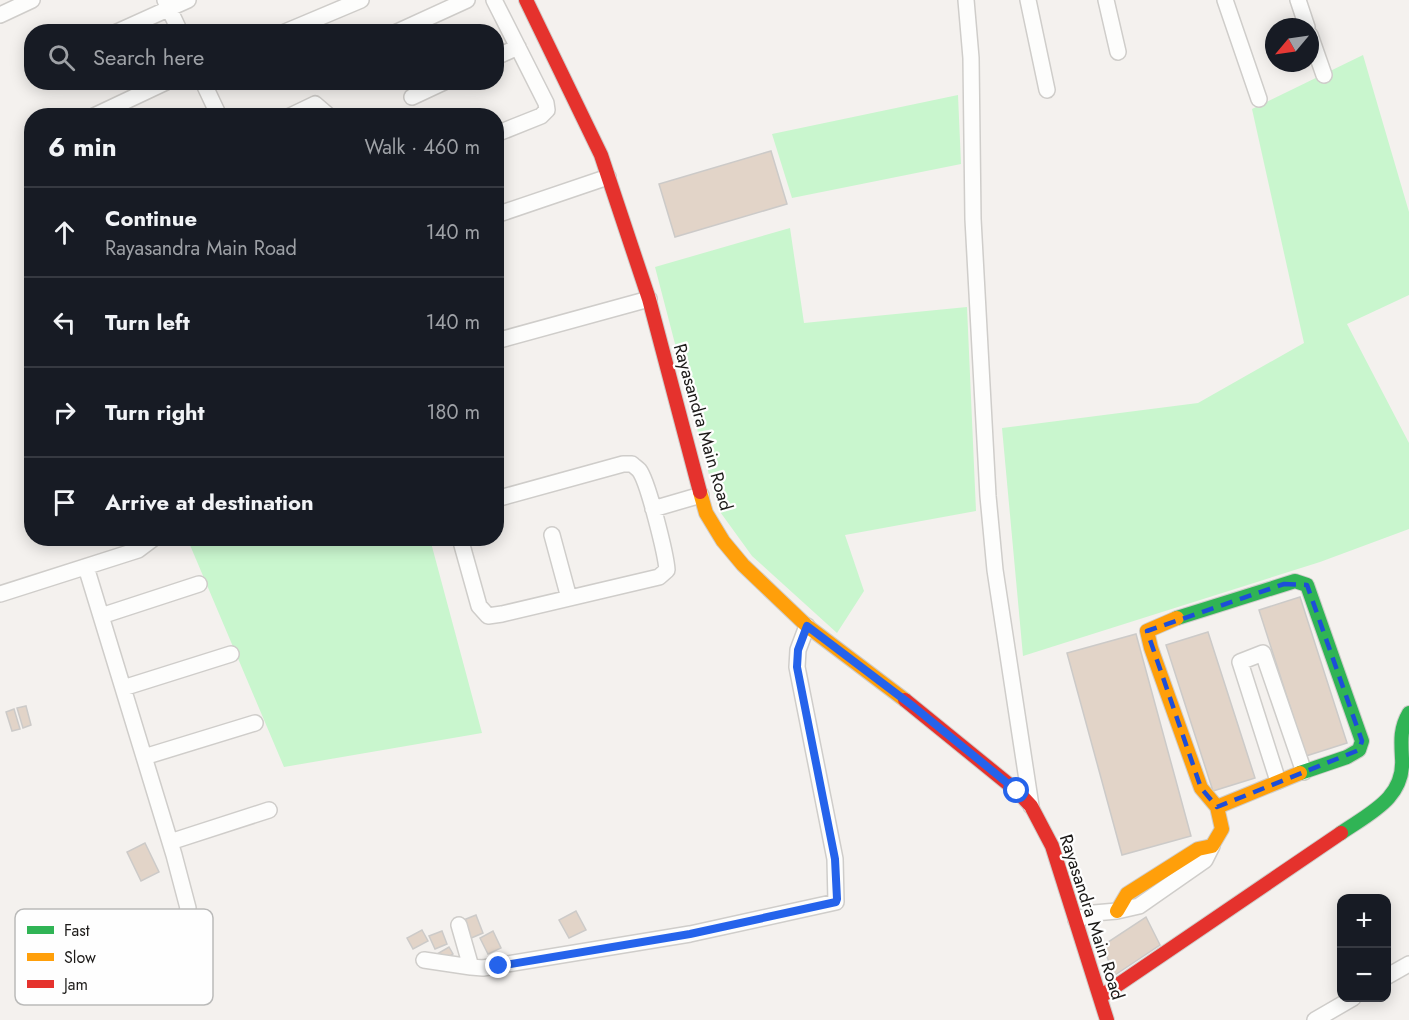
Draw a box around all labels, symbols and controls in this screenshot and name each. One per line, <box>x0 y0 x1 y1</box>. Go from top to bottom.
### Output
north arrow <box>1265 18 1319 72</box>
search box <box>24 24 504 90</box>
icon: search <box>45 41 78 74</box>
text: Search here <box>93 41 204 73</box>
text: 6 min <box>48 128 117 166</box>
text: Walk · 460 m <box>364 133 480 162</box>
text: Continue <box>105 202 197 234</box>
icon: ahead <box>48 216 81 249</box>
text: 140 m <box>426 218 480 247</box>
text: Rayasandra Main Road <box>105 234 297 263</box>
icon: left <box>48 306 81 339</box>
text: Turn left <box>105 306 190 338</box>
text: 140 m <box>426 308 480 337</box>
street label: Rayasandra Main Road <box>667 340 739 514</box>
icon: right <box>48 396 81 429</box>
text: Turn right <box>105 396 205 428</box>
text: 180 m <box>426 398 480 427</box>
icon: arrive <box>48 486 81 519</box>
text: Arrive at destination <box>105 486 314 518</box>
route start <box>1003 777 1029 803</box>
street label: Rayasandra Main Road <box>1053 831 1131 1003</box>
map controls <box>1337 894 1391 1002</box>
button: + <box>1337 894 1391 948</box>
legend <box>15 909 213 1005</box>
text: Fast <box>64 919 90 942</box>
text: Slow <box>64 946 96 969</box>
button: − <box>1337 948 1391 1002</box>
route end <box>485 952 511 978</box>
text: Jam <box>62 973 88 996</box>

